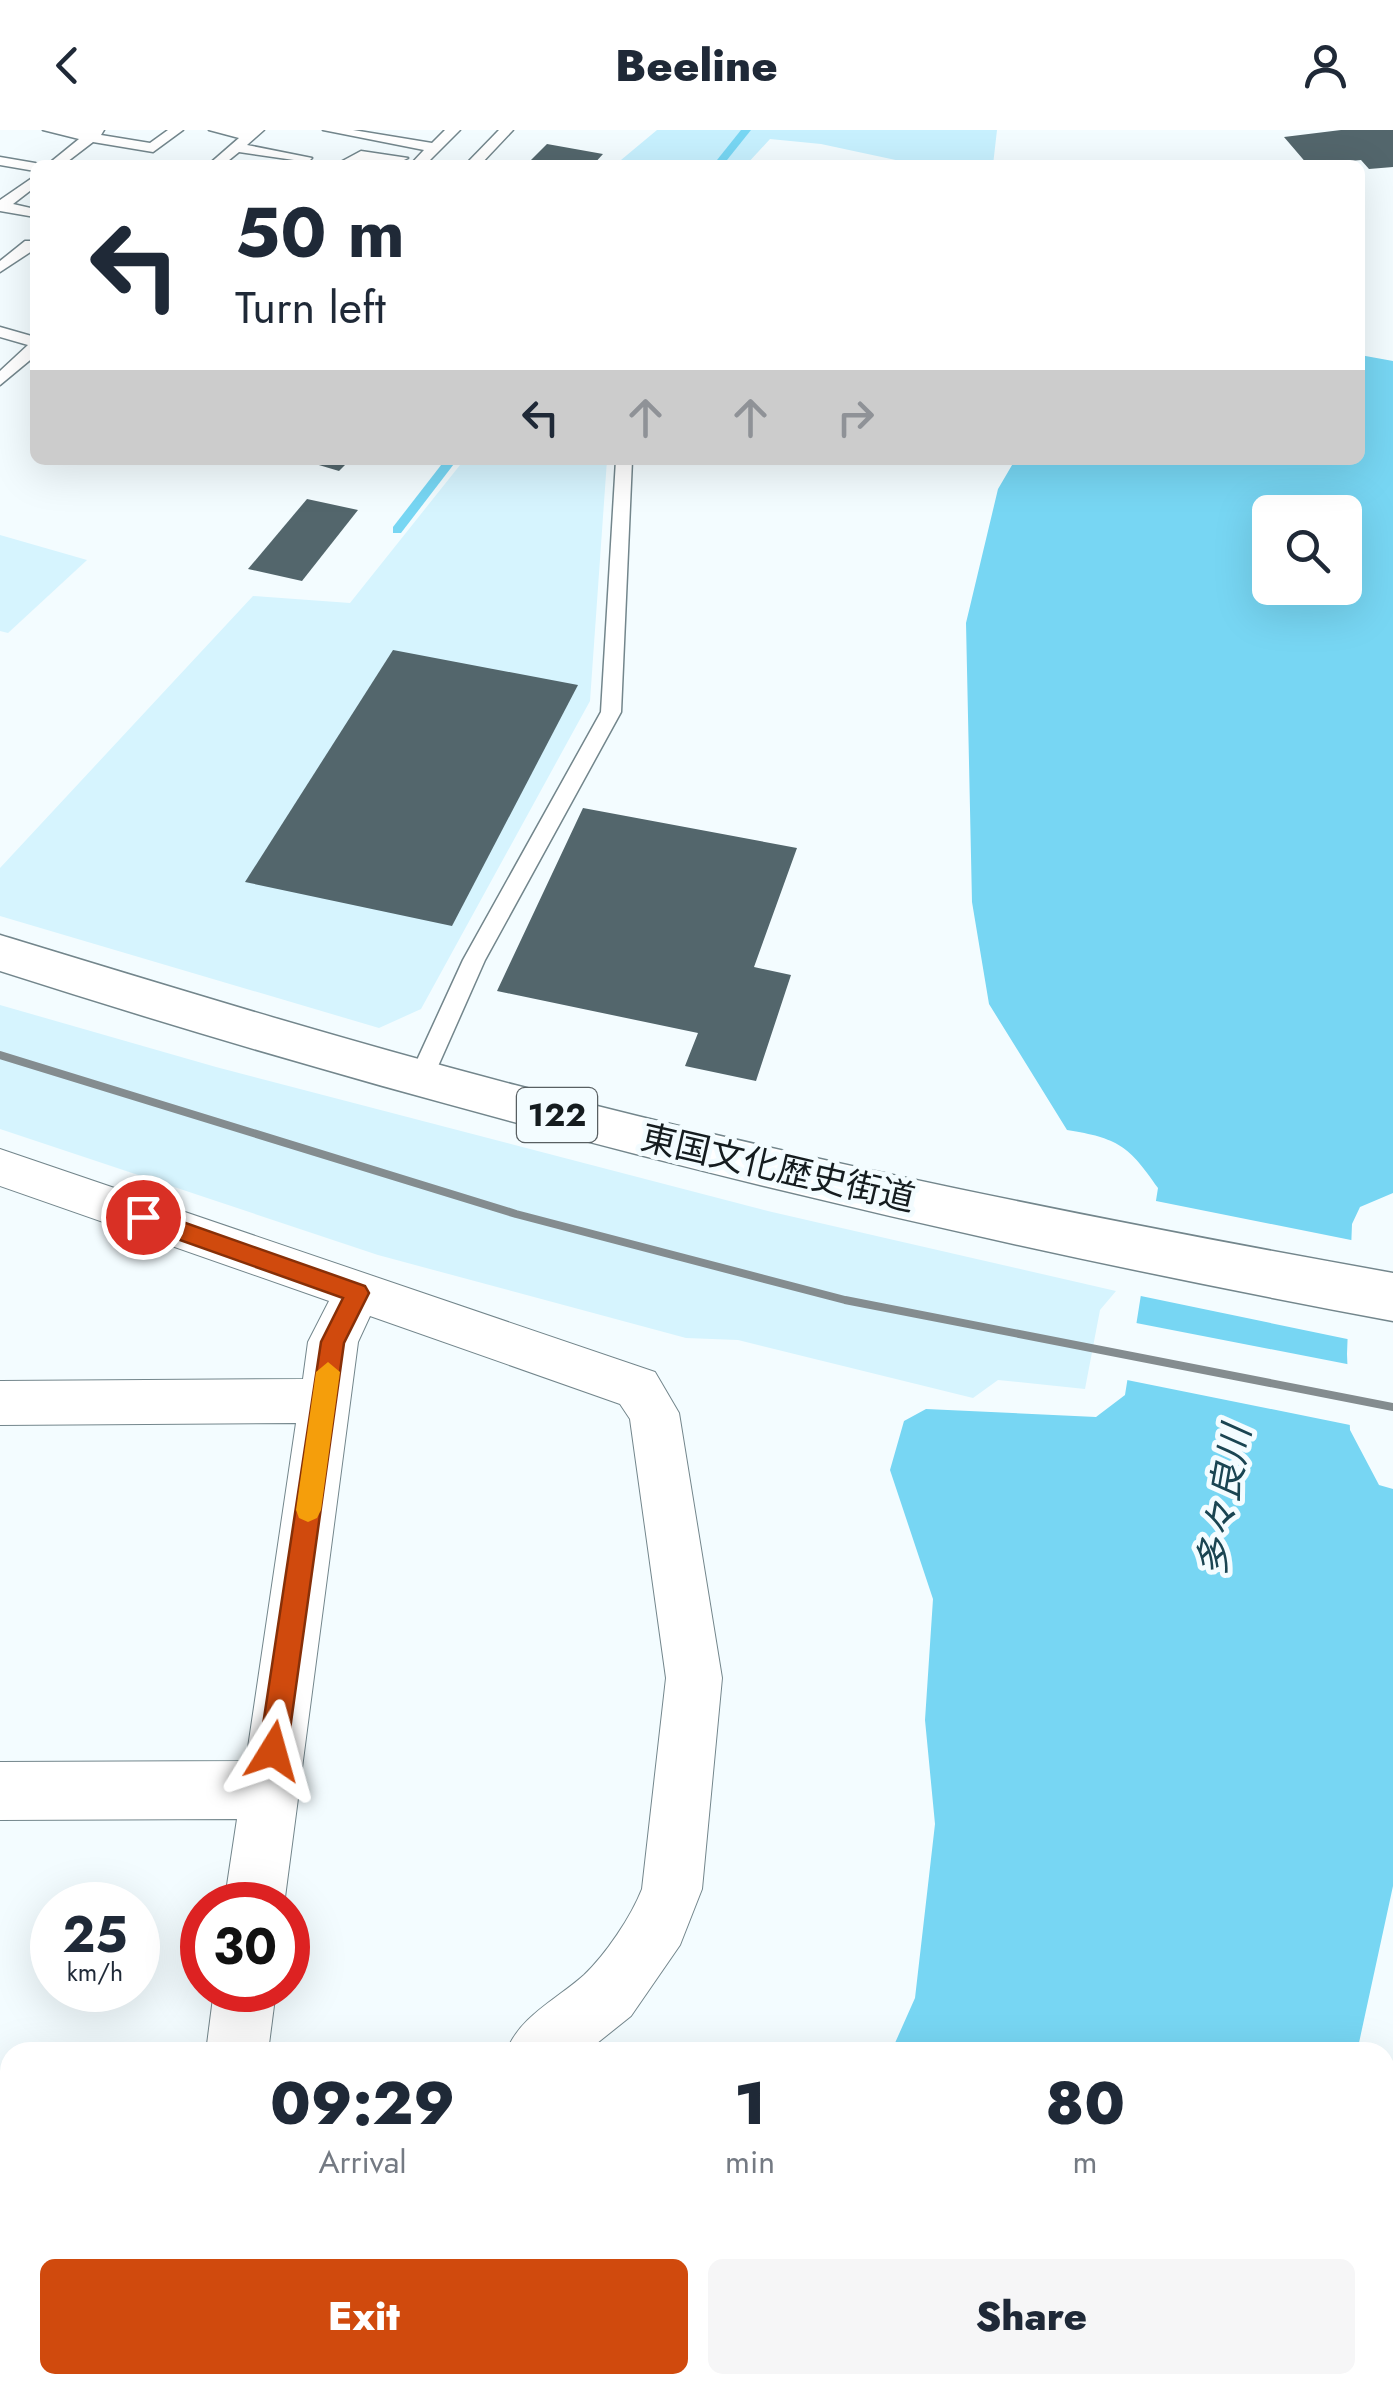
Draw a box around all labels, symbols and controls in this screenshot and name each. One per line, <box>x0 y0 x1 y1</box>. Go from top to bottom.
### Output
text: Beeline <box>615 33 778 98</box>
icon: back <box>40 38 95 93</box>
icon: person <box>1298 38 1353 93</box>
text: 50 m <box>235 182 405 283</box>
icon: left <box>70 200 200 330</box>
text: Turn left <box>235 275 386 340</box>
icon: left <box>513 390 568 445</box>
icon: ahead <box>618 390 673 445</box>
icon: ahead <box>723 390 778 445</box>
icon: right <box>828 390 883 445</box>
map controls <box>1252 495 1362 605</box>
button: search <box>1252 495 1362 605</box>
road number: 122 <box>517 1088 597 1142</box>
street label: 東国文化歴史街道 <box>636 1112 920 1224</box>
pin <box>101 1175 186 1260</box>
icon: arrive <box>116 1190 171 1245</box>
water label: 多々良川 <box>1183 1417 1264 1581</box>
position arrow <box>221 1699 325 1803</box>
speed limit sign: 30 <box>180 1882 310 2012</box>
text: 25 <box>62 1898 128 1971</box>
text: km/h <box>67 1954 123 1990</box>
text: 09:29 <box>270 2060 455 2147</box>
text: 1 <box>734 2060 766 2147</box>
text: 80 <box>1045 2060 1125 2147</box>
text: Arrival <box>318 2139 407 2185</box>
text: min <box>725 2139 775 2185</box>
text: m <box>1073 2139 1098 2185</box>
button: Exit <box>40 2259 688 2374</box>
button: Share <box>708 2259 1355 2374</box>

